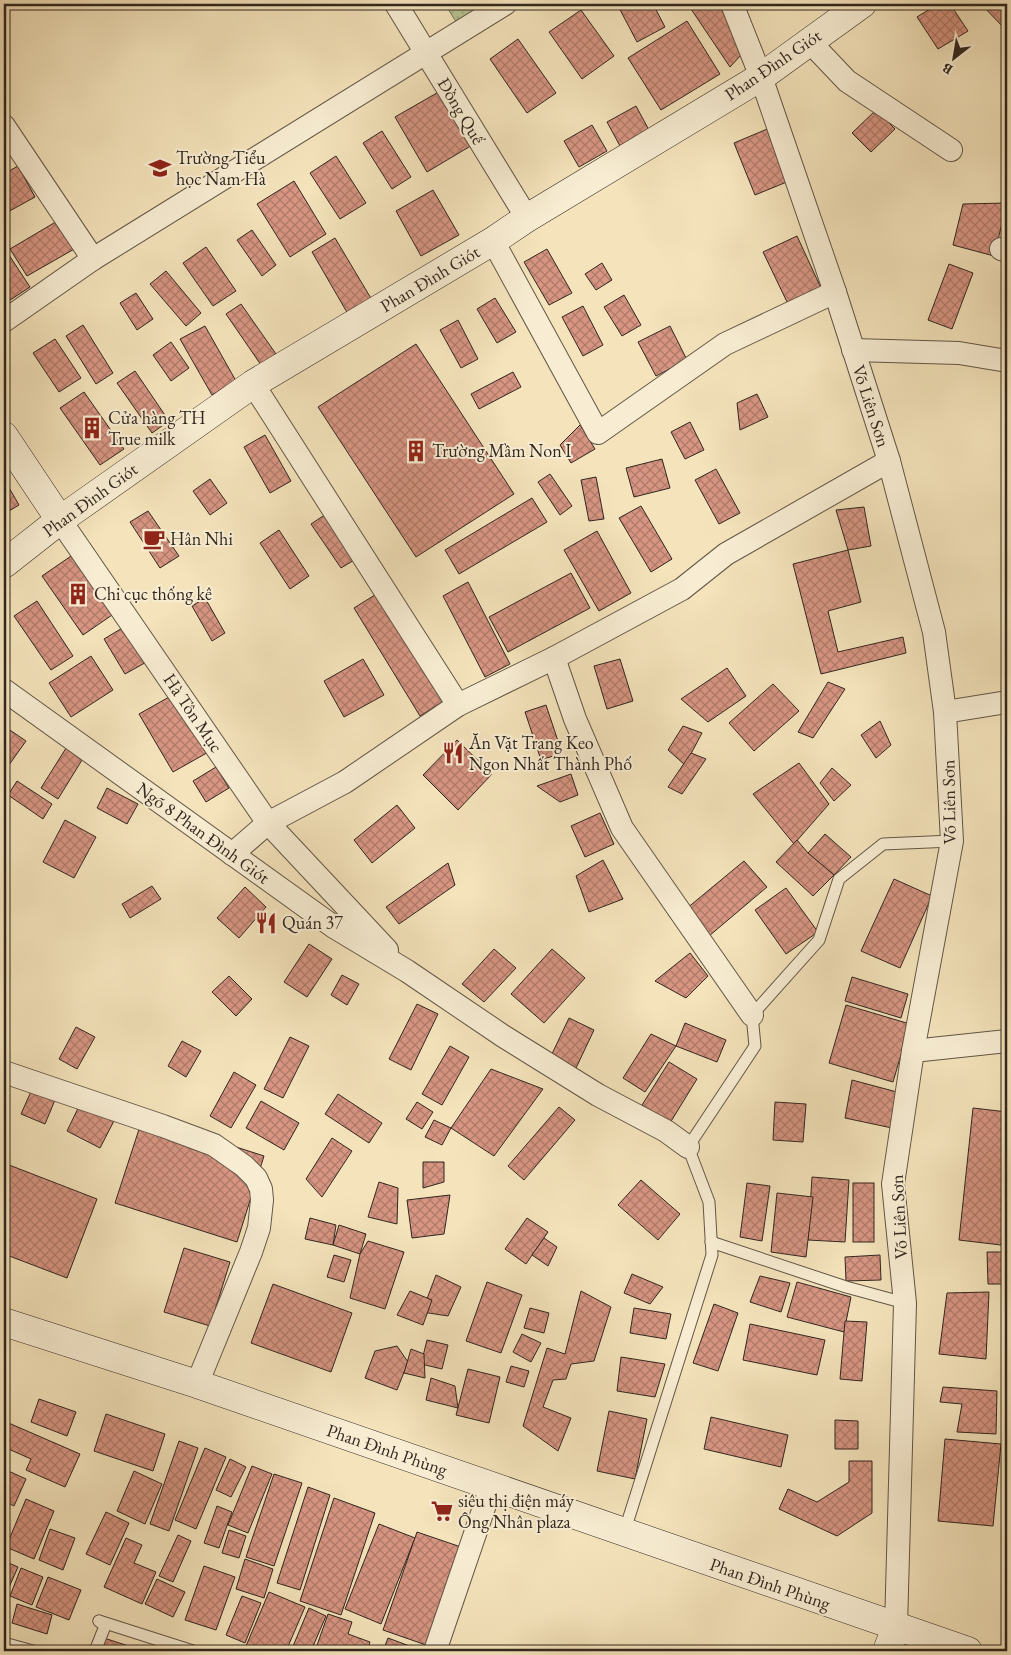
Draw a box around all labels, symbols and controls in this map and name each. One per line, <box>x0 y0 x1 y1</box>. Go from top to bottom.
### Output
street label: Phan Đình Giót <box>720 24 826 105</box>
north arrow <box>928 32 978 82</box>
text: B <box>939 59 956 79</box>
street label: Đồng Quế <box>433 73 491 149</box>
place label: Trường Tiểu học Nam Hà <box>176 146 267 190</box>
school or university icon: Trường Tiểu học Nam Hà <box>147 155 173 181</box>
street label: Phan Đình Giót <box>376 240 484 317</box>
street label: Võ Liên Sơn <box>847 362 896 450</box>
place label: Cửa hàng TH True milk <box>108 406 206 450</box>
building icon: Cửa hàng TH True milk <box>79 415 105 441</box>
building icon: Trường Mầm Non I <box>403 438 429 464</box>
place label: Trường Mầm Non I <box>432 439 571 462</box>
street label: Phan Đình Giót <box>38 457 142 542</box>
cafe icon: Hân Nhi <box>141 526 167 552</box>
place label: Hân Nhi <box>170 527 233 550</box>
building icon: Chi cục thống kê <box>65 581 91 607</box>
place label: Chi cục thống kê <box>94 582 212 605</box>
street label: Hà Tôn Mục <box>159 669 228 757</box>
place label: Ăn Vặt Trang Keo Ngon Nhất Thành Phố <box>468 731 632 775</box>
restaurant icon: Ăn Vặt Trang Keo Ngon Nhất Thành Phố <box>440 740 466 766</box>
street label: Võ Liên Sơn <box>936 759 961 845</box>
street label: Ngõ 8 Phan Đình Giót <box>132 777 275 889</box>
restaurant icon: Quán 37 <box>253 910 279 936</box>
place label: Quán 37 <box>282 911 343 934</box>
street label: Võ Liên Sơn <box>885 1174 912 1260</box>
street label: Phan Đình Phùng <box>324 1418 451 1481</box>
place label: siêu thị điện máy Ông Nhân plaza <box>458 1489 574 1533</box>
supermarket icon: siêu thị điện máy Ông Nhân plaza <box>429 1498 455 1524</box>
street label: Phan Đình Phùng <box>707 1552 834 1615</box>

